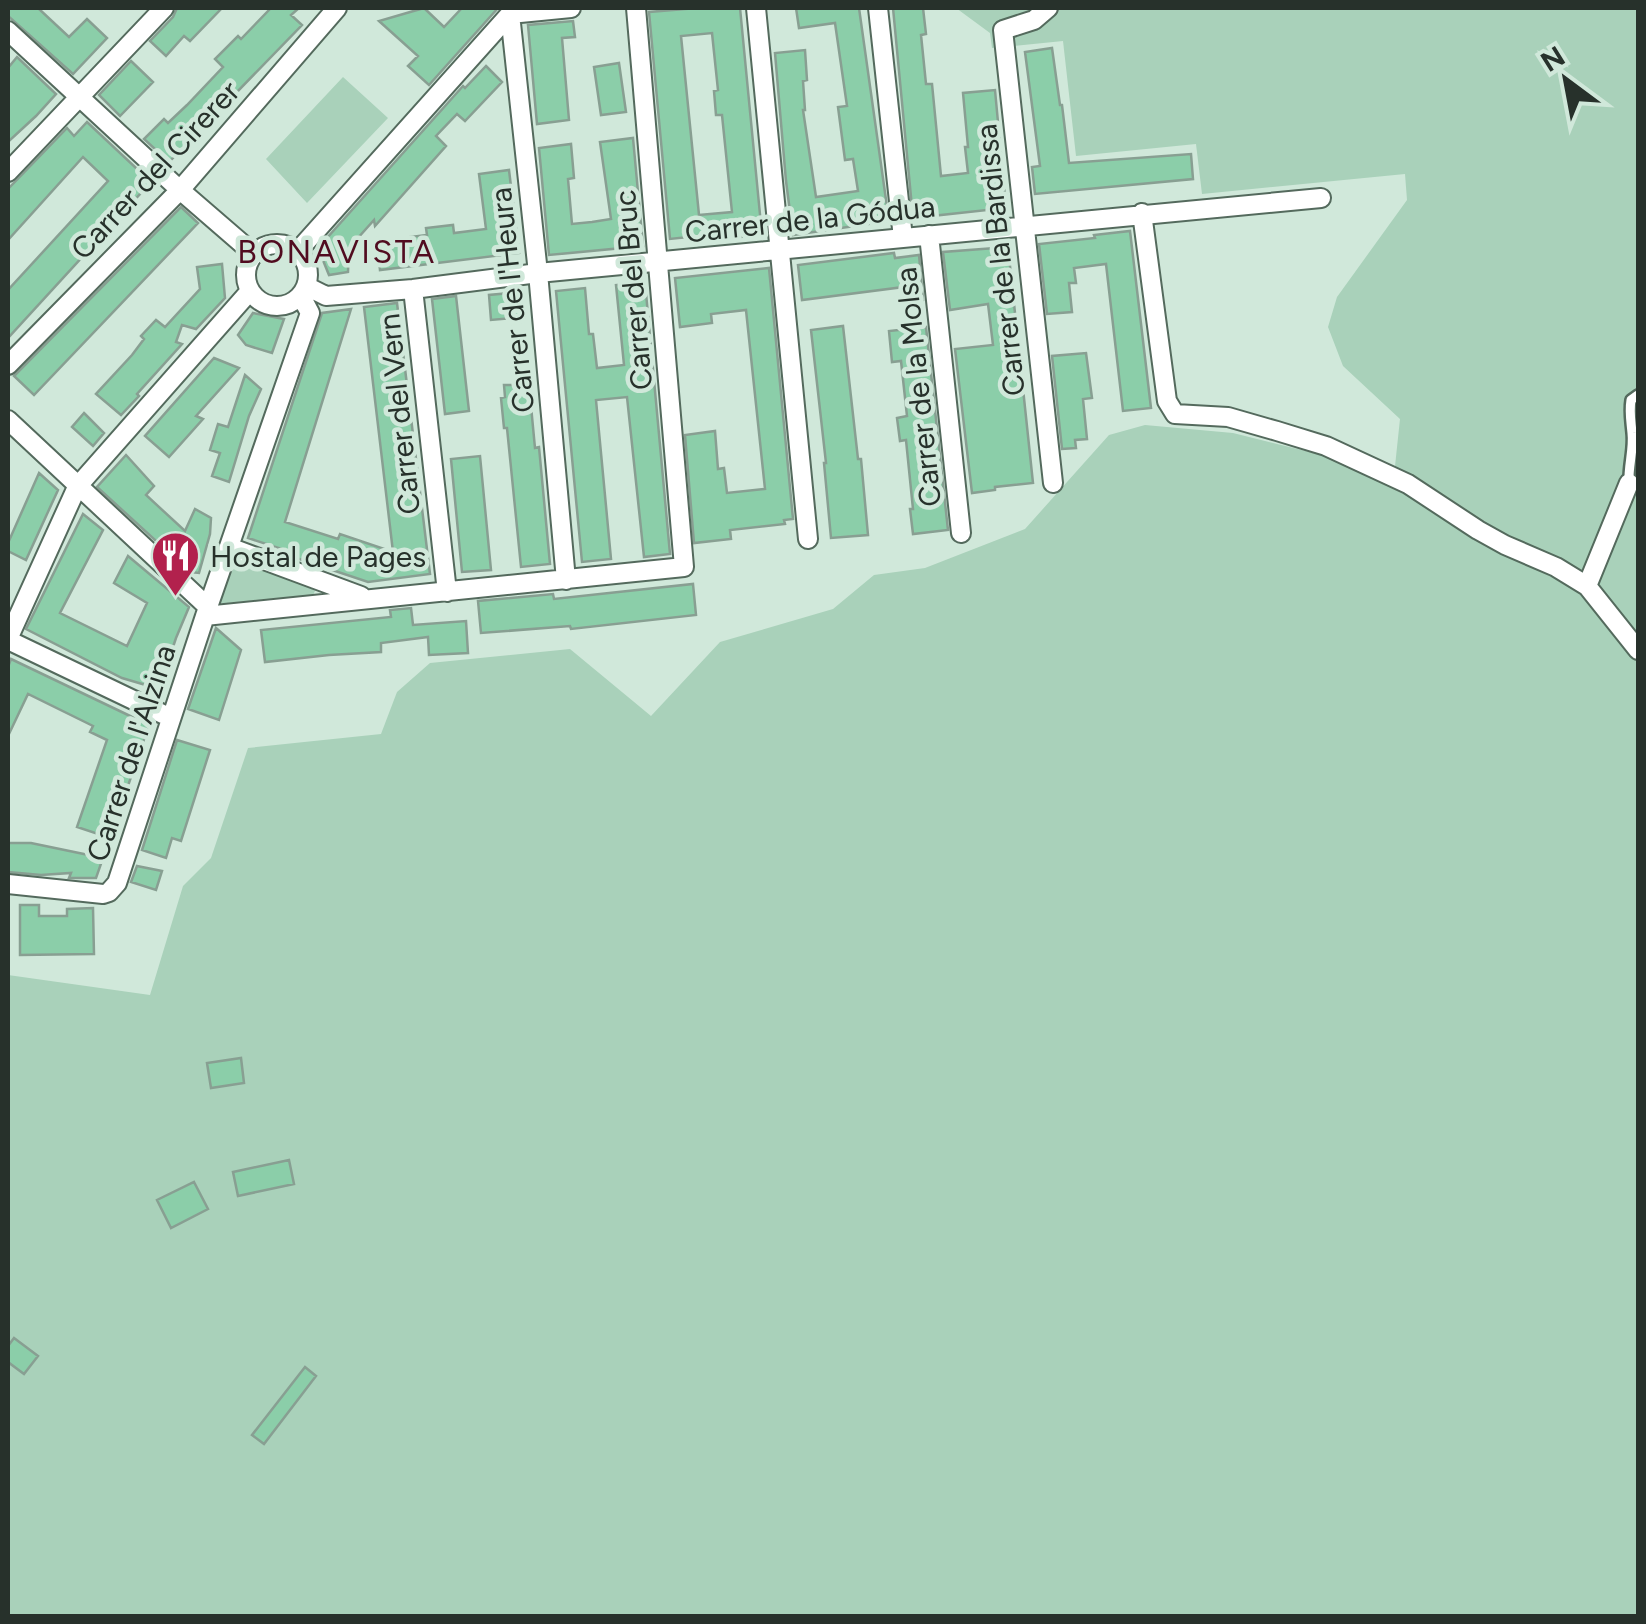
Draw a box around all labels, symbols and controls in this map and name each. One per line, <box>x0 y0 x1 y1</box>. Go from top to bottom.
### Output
north arrow <box>1516 30 1616 130</box>
text: N <box>1535 39 1571 79</box>
street label: Carrer del Cirerer <box>63 73 247 267</box>
street label: Carrer de la Bardissa <box>967 122 1033 398</box>
street label: Carrer de l'Heura <box>482 186 542 414</box>
street label: Carrer de la Gódua <box>683 187 937 251</box>
street label: Carrer del Bruc <box>606 188 660 392</box>
district label: BONAVISTA <box>237 233 437 271</box>
street label: Carrer de la Molsa <box>887 265 949 509</box>
street label: Carrer del Vern <box>370 312 428 516</box>
restaurant icon: Hostal de Pages <box>149 530 201 598</box>
place label: Hostal de Pages <box>210 538 426 575</box>
street label: Carrer de l'Alzina <box>79 640 183 866</box>

